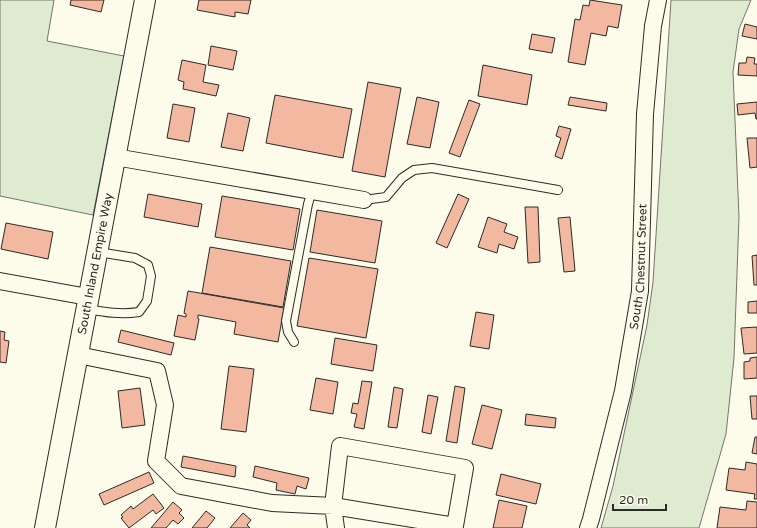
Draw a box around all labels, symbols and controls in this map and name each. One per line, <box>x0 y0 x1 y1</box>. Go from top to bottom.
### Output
street label: South Inland Empire Way <box>75 191 115 336</box>
street label: South Chestnut Street <box>627 203 649 331</box>
scale bar <box>613 486 666 512</box>
text: 20 m <box>619 493 648 507</box>

